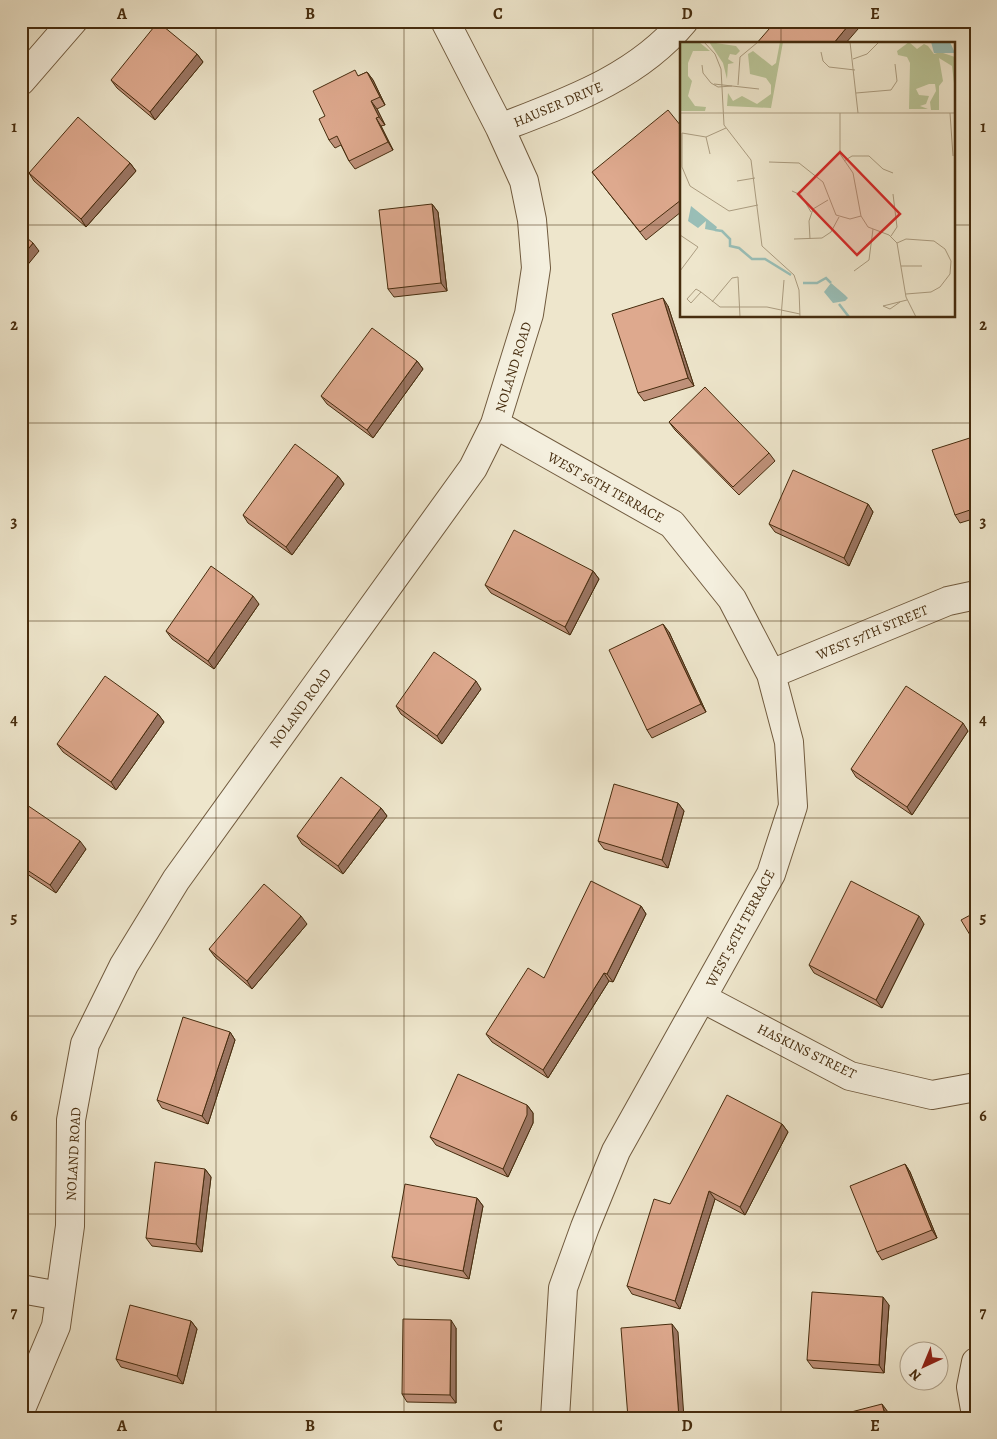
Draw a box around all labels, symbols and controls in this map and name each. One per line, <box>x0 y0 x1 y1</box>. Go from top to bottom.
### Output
text: A <box>116 3 128 25</box>
text: B <box>305 3 315 25</box>
text: C <box>493 3 503 25</box>
text: D <box>681 3 693 25</box>
text: E <box>870 3 880 25</box>
inset map <box>680 42 954 318</box>
street label: HAUSER DRIVE <box>511 77 606 132</box>
text: 1 <box>11 116 17 138</box>
text: 1 <box>980 116 986 138</box>
text: 2 <box>10 314 18 336</box>
text: 2 <box>979 314 987 336</box>
street label: NOLAND ROAD <box>491 319 536 415</box>
street label: WEST 56TH TERRACE <box>543 447 668 527</box>
text: 3 <box>11 511 18 533</box>
text: 3 <box>980 511 987 533</box>
street label: WEST 57TH STREET <box>812 600 931 665</box>
street label: NOLAND ROAD <box>265 665 336 752</box>
text: 4 <box>10 709 18 731</box>
text: 4 <box>979 709 987 731</box>
street label: WEST 56TH TERRACE <box>701 866 780 991</box>
text: 5 <box>11 907 18 929</box>
text: 5 <box>980 907 987 929</box>
street label: HASKINS STREET <box>754 1019 860 1084</box>
text: 6 <box>10 1105 18 1127</box>
text: 6 <box>979 1105 987 1127</box>
street label: NOLAND ROAD <box>62 1106 85 1201</box>
text: 7 <box>11 1302 18 1324</box>
text: 7 <box>980 1302 987 1324</box>
north arrow <box>900 1342 950 1392</box>
text: N <box>905 1365 926 1385</box>
text: A <box>116 1415 128 1437</box>
text: B <box>305 1415 315 1437</box>
text: C <box>493 1415 503 1437</box>
text: D <box>681 1415 693 1437</box>
text: E <box>870 1415 880 1437</box>

